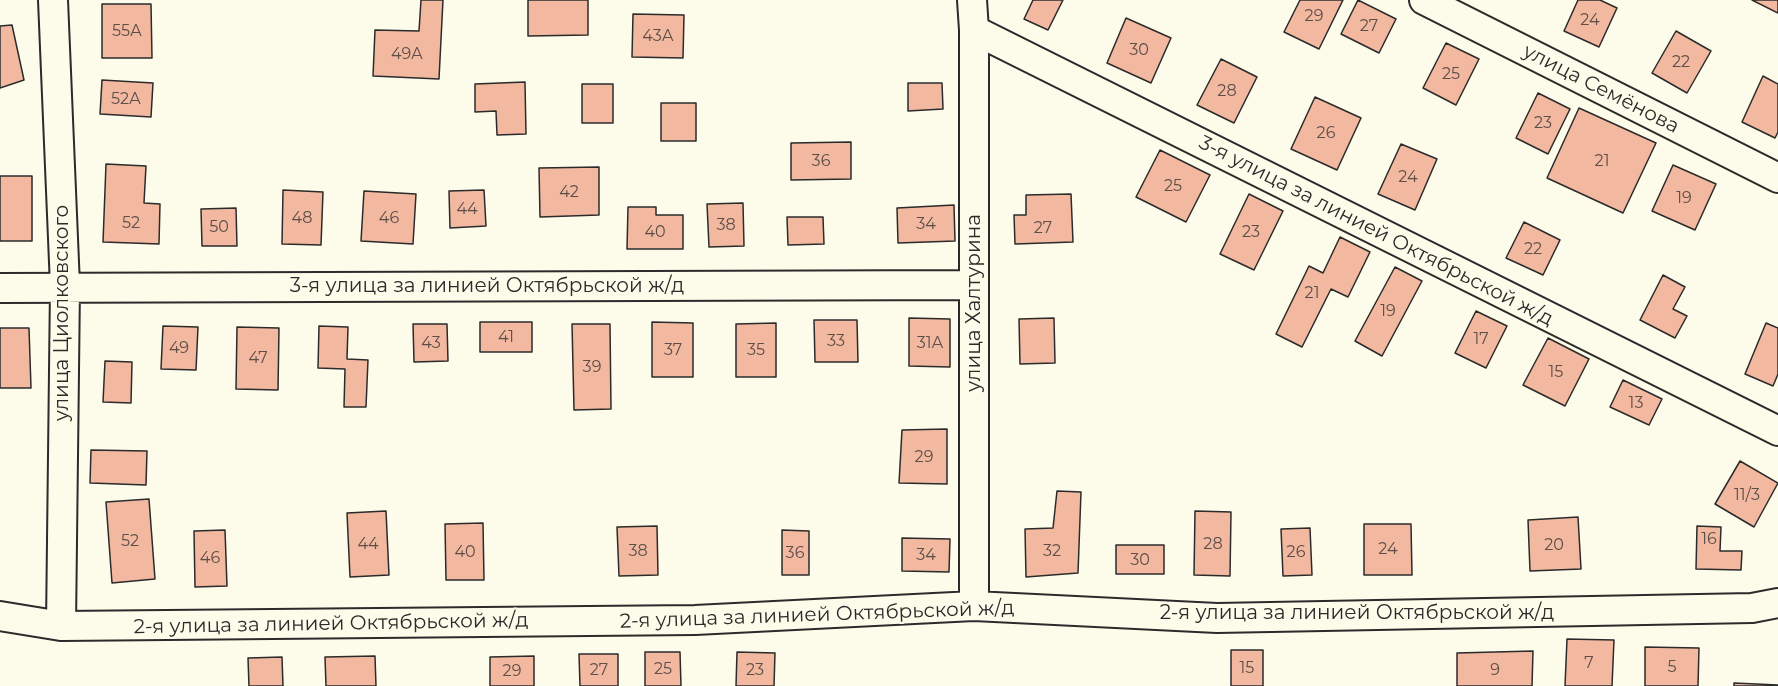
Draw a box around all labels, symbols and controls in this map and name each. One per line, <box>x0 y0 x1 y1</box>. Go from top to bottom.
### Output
house number: 29 <box>1305 6 1323 26</box>
house number: 24 <box>1580 10 1600 30</box>
house number: 27 <box>1360 16 1378 36</box>
house number: 55А <box>112 21 142 41</box>
house number: 43А <box>642 26 674 46</box>
street label: улица Семёнова <box>1519 39 1683 139</box>
house number: 30 <box>1129 40 1149 60</box>
house number: 49А <box>391 44 423 64</box>
house number: 22 <box>1672 52 1690 72</box>
house number: 25 <box>1442 64 1460 84</box>
house number: 28 <box>1217 81 1237 101</box>
house number: 52А <box>111 89 141 109</box>
house number: 23 <box>1534 113 1552 133</box>
house number: 26 <box>1317 123 1335 143</box>
street label: 3-я улица за линией Октябрьской ж/д <box>1195 131 1557 331</box>
house number: 36 <box>812 151 830 171</box>
house number: 21 <box>1595 151 1609 171</box>
house number: 24 <box>1398 167 1418 187</box>
house number: 25 <box>1164 176 1182 196</box>
house number: 42 <box>559 182 579 202</box>
house number: 19 <box>1676 188 1692 208</box>
house number: 44 <box>456 199 478 219</box>
street label: улица Циолковского <box>50 205 74 421</box>
house number: 48 <box>292 208 312 228</box>
house number: 46 <box>379 208 399 228</box>
house number: 52 <box>122 213 140 233</box>
house number: 34 <box>916 214 936 234</box>
street label: улица Халтурина <box>962 214 986 392</box>
house number: 38 <box>716 215 736 235</box>
house number: 50 <box>209 217 229 237</box>
house number: 27 <box>1034 218 1052 238</box>
house number: 40 <box>644 222 666 242</box>
house number: 23 <box>1242 222 1260 242</box>
house number: 22 <box>1524 239 1542 259</box>
street label: 3-я улица за линией Октябрьской ж/д <box>290 274 684 298</box>
house number: 21 <box>1305 283 1319 303</box>
house number: 19 <box>1380 301 1396 321</box>
house number: 41 <box>498 327 514 347</box>
house number: 17 <box>1473 329 1489 349</box>
house number: 33 <box>827 331 845 351</box>
house number: 43 <box>421 333 441 353</box>
house number: 31А <box>917 333 943 353</box>
house number: 49 <box>169 338 189 358</box>
house number: 37 <box>664 340 682 360</box>
house number: 35 <box>747 340 765 360</box>
house number: 47 <box>248 348 268 368</box>
house number: 39 <box>583 357 601 377</box>
house number: 15 <box>1549 362 1563 382</box>
house number: 13 <box>1629 393 1643 413</box>
house number: 29 <box>915 447 933 467</box>
house number: 11/3 <box>1734 485 1760 505</box>
house number: 16 <box>1701 529 1717 549</box>
house number: 52 <box>121 531 139 551</box>
house number: 44 <box>357 534 379 554</box>
house number: 28 <box>1203 534 1223 554</box>
house number: 20 <box>1544 535 1564 555</box>
house number: 24 <box>1378 539 1398 559</box>
house number: 38 <box>628 541 648 561</box>
house number: 32 <box>1043 541 1061 561</box>
house number: 40 <box>454 542 476 562</box>
house number: 26 <box>1287 542 1305 562</box>
house number: 36 <box>786 543 804 563</box>
house number: 34 <box>916 545 936 565</box>
house number: 46 <box>200 548 220 568</box>
house number: 30 <box>1130 550 1150 570</box>
street label: 2-я улица за линией Октябрьской ж/д <box>619 596 1015 634</box>
street label: 2-я улица за линией Октябрьской ж/д <box>1160 601 1554 625</box>
street label: 2-я улица за линией Октябрьской ж/д <box>133 609 529 639</box>
house number: 7 <box>1584 653 1594 673</box>
house number: 5 <box>1667 657 1677 677</box>
house number: 15 <box>1240 658 1254 678</box>
house number: 25 <box>654 659 672 679</box>
house number: 27 <box>590 660 608 680</box>
house number: 23 <box>746 660 764 680</box>
house number: 9 <box>1490 660 1500 680</box>
house number: 29 <box>503 661 521 681</box>

